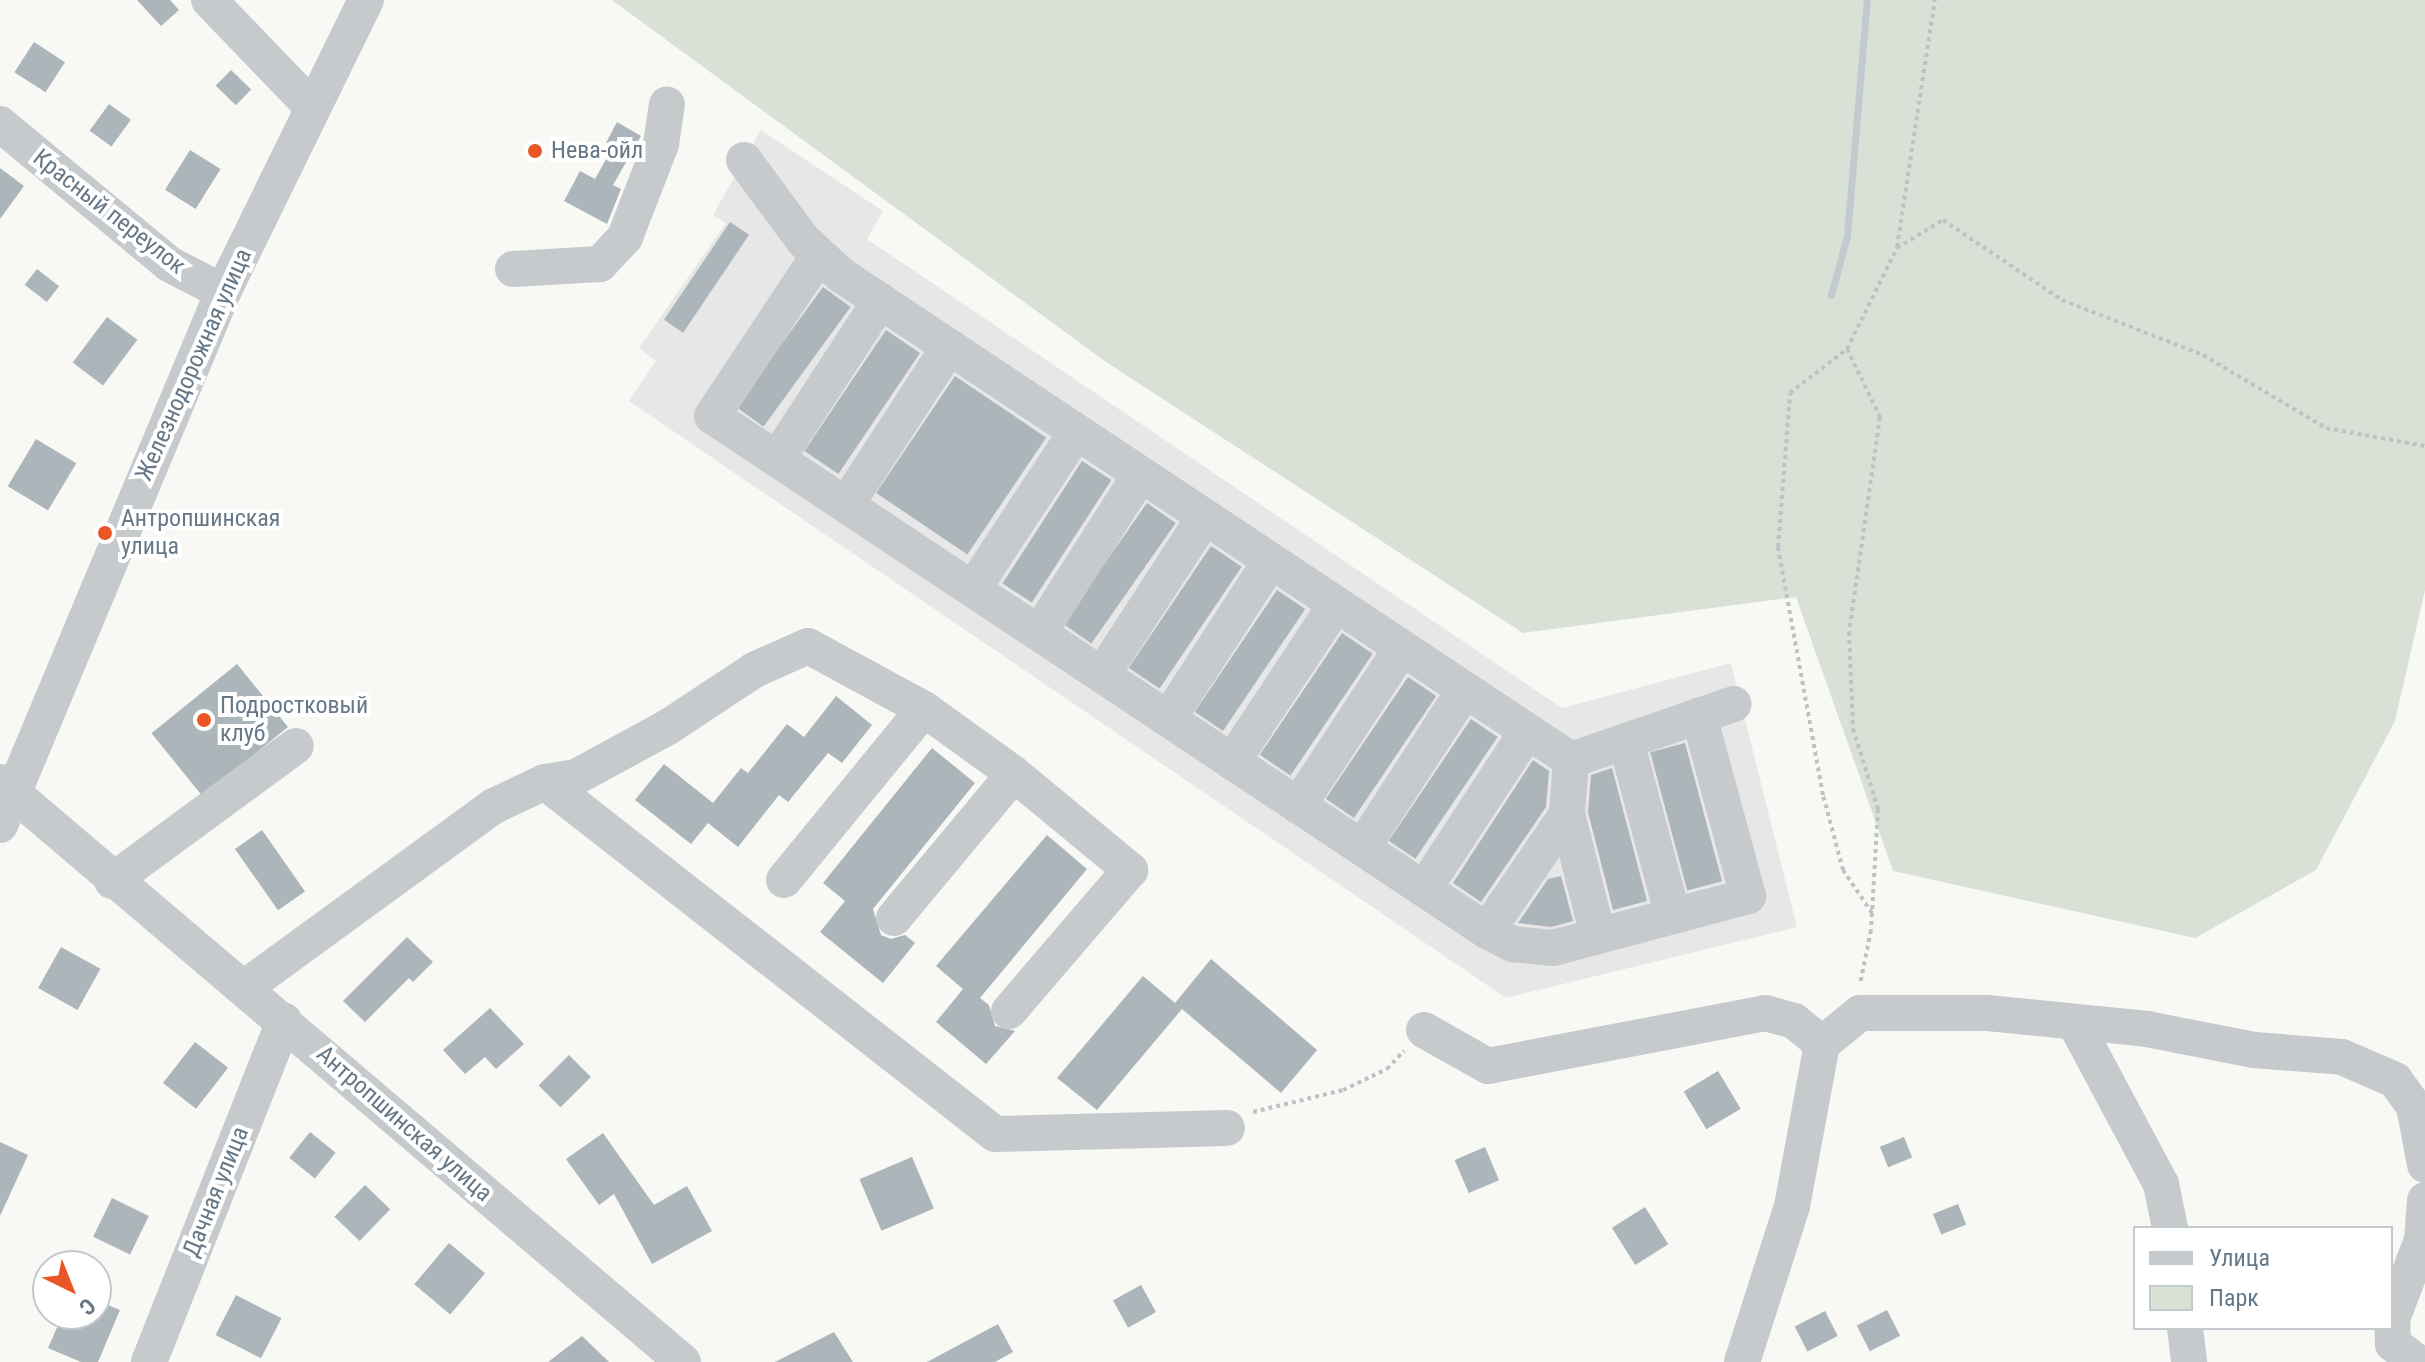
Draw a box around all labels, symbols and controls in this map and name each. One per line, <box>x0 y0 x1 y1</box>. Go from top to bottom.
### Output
place label: Нева-ойл <box>551 137 643 165</box>
marker: Нева-ойл <box>526 142 544 160</box>
street label: Красный переулок <box>27 144 191 280</box>
street label: Железнодорожная улица <box>130 245 258 485</box>
place label: Антропшинская улица <box>121 505 280 561</box>
marker: Антропшинская улица <box>96 524 114 542</box>
place label: Подростковый клуб <box>220 692 368 748</box>
marker: Подростковый клуб <box>195 711 213 729</box>
street label: Антропшинская улица <box>310 1040 498 1208</box>
street label: Дачная улица <box>177 1123 255 1261</box>
legend <box>2133 1226 2393 1330</box>
text: Улица <box>2209 1244 2270 1272</box>
north arrow <box>32 1250 112 1330</box>
text: Парк <box>2209 1284 2259 1312</box>
text: С <box>74 1293 100 1320</box>

